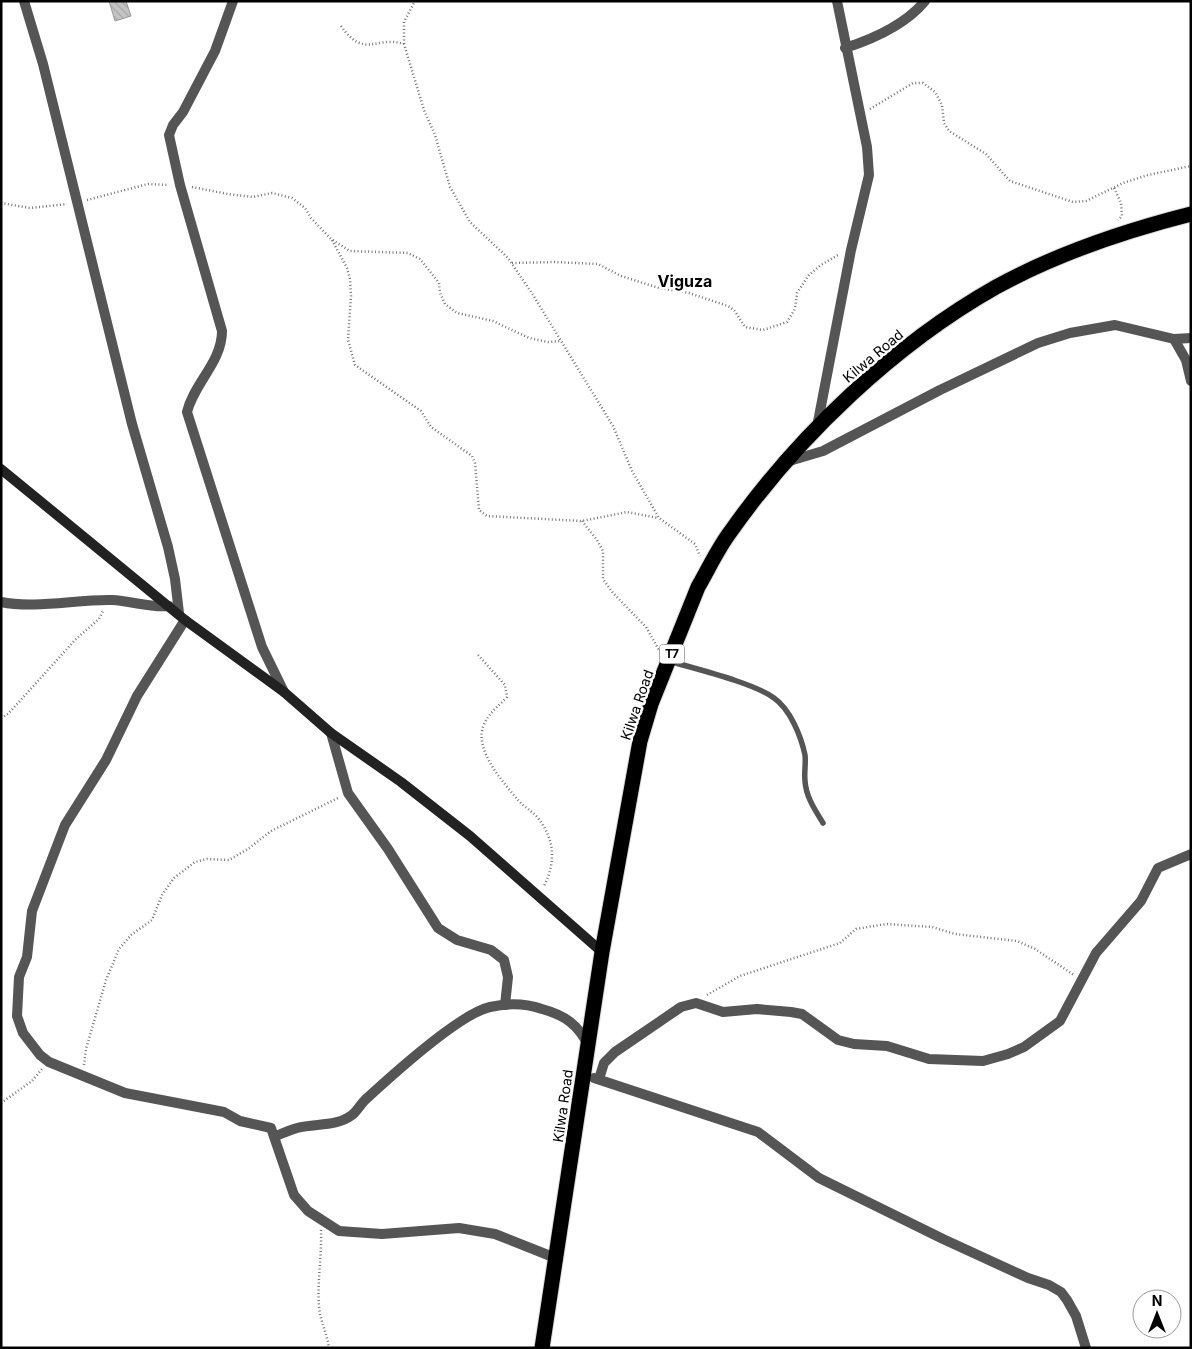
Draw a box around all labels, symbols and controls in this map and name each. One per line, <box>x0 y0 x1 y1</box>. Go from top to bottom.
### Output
district label: Viguza <box>658 271 712 291</box>
street label: Kilwa Road <box>839 326 906 386</box>
road number: T7 <box>660 644 684 664</box>
street label: Kilwa Road <box>617 667 657 742</box>
street label: Kilwa Road <box>549 1068 576 1143</box>
north arrow <box>1132 1289 1182 1339</box>
text: N <box>1152 1292 1162 1309</box>

